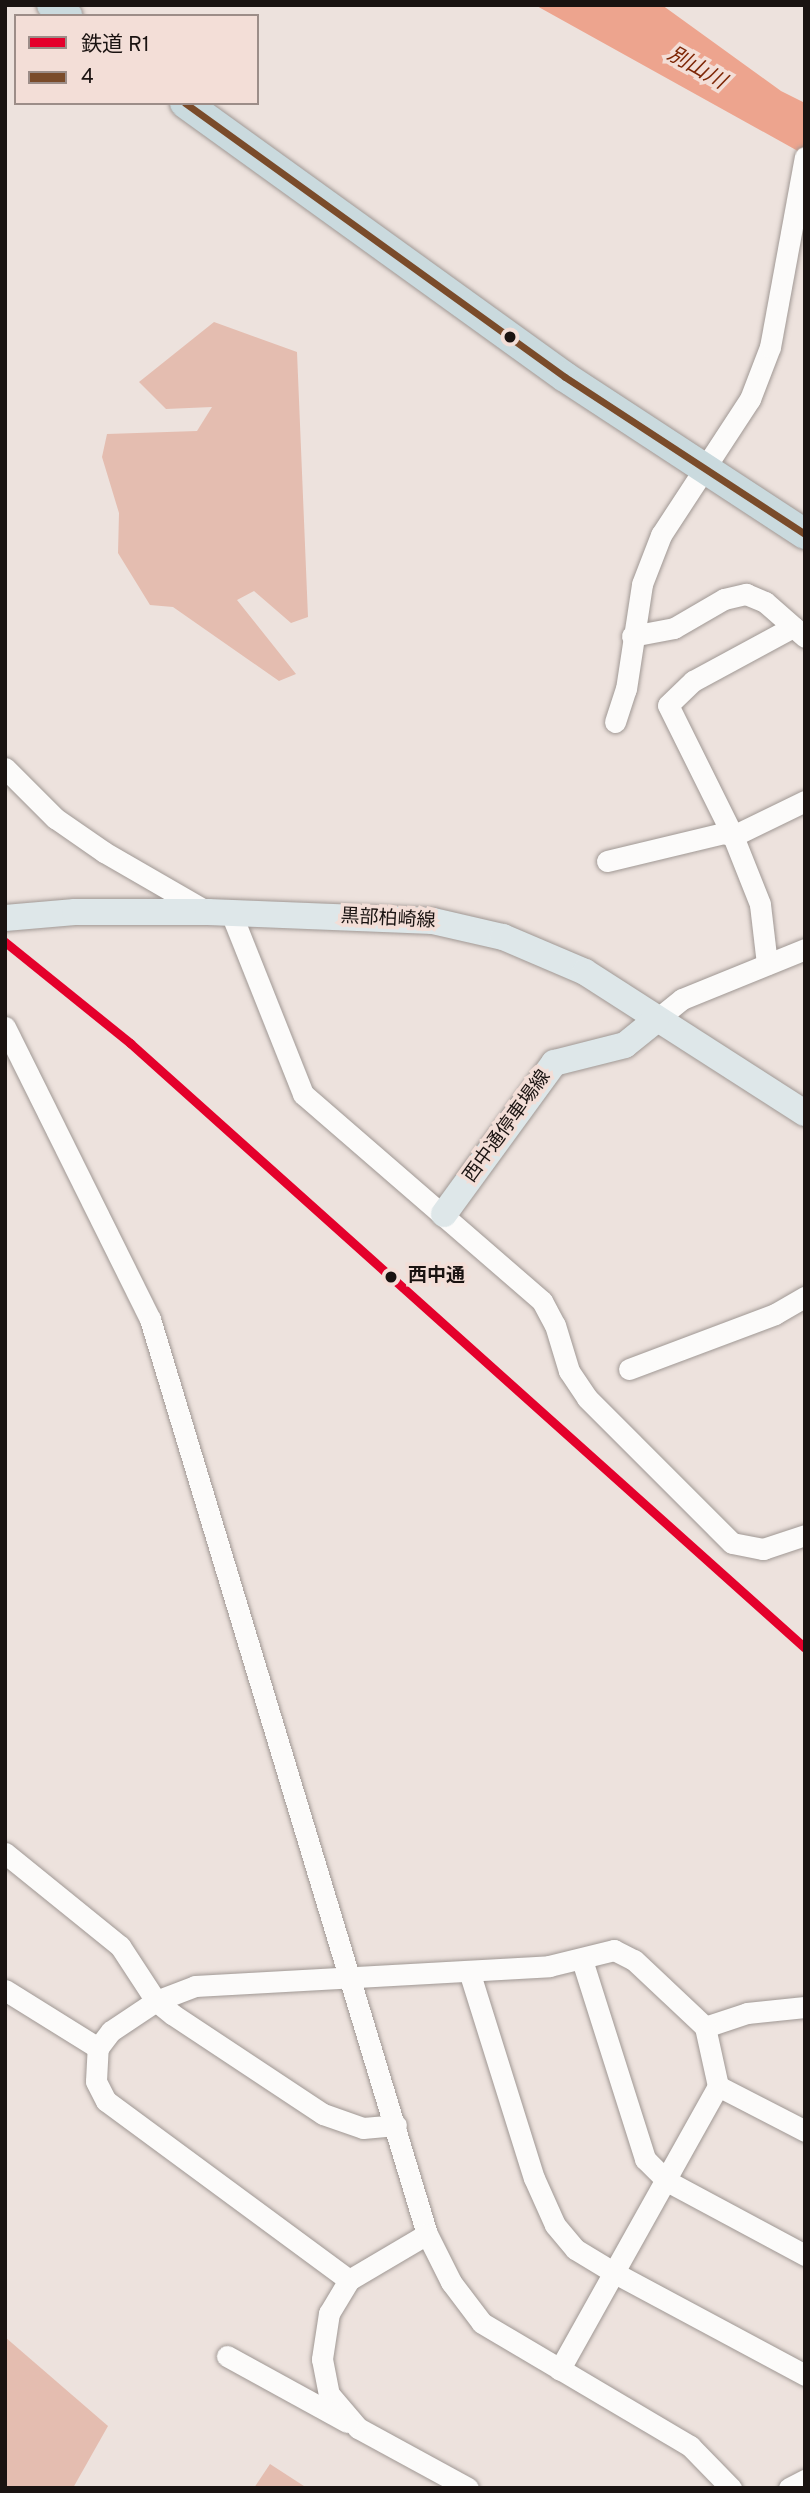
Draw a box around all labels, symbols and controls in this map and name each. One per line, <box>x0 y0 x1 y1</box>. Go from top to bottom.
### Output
legend <box>14 14 259 105</box>
text: 鉄道 R1 <box>81 32 150 59</box>
water label: 別山川 <box>662 42 730 96</box>
text: 4 <box>81 64 94 91</box>
unlabelled marker <box>503 330 517 344</box>
street label: 黒部柏崎線 <box>340 906 436 934</box>
street label: 西中通停車場線 <box>460 1066 556 1188</box>
marker: 西中通 <box>380 1266 402 1288</box>
place label: 西中通 <box>408 1266 465 1288</box>

